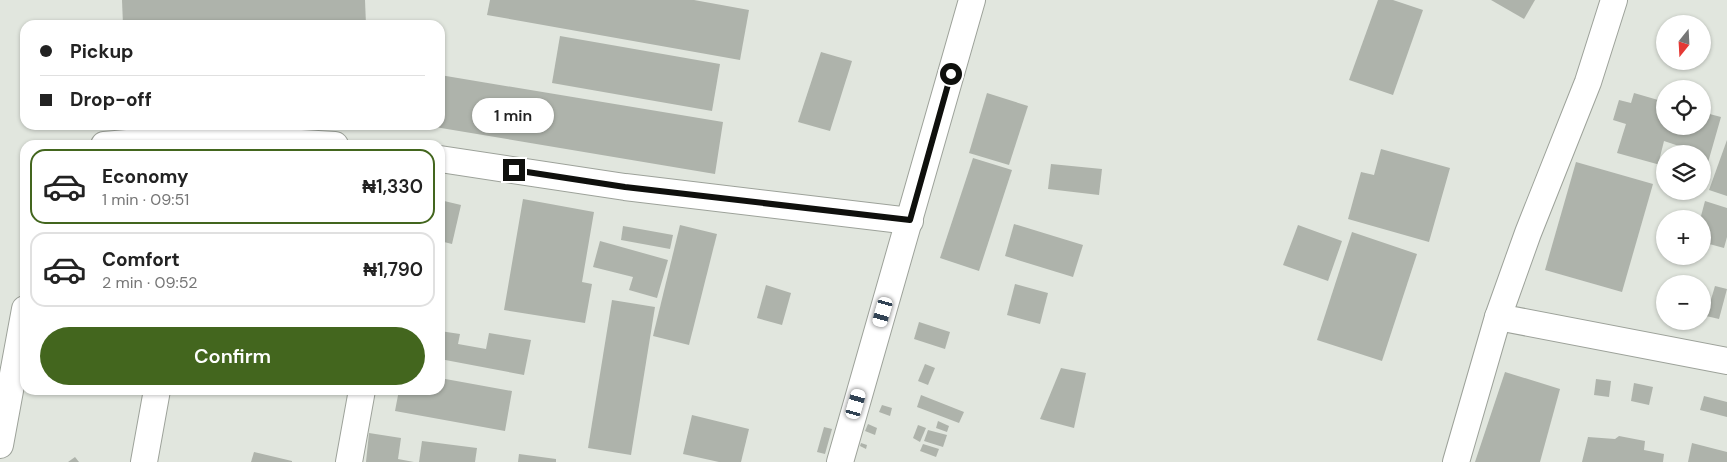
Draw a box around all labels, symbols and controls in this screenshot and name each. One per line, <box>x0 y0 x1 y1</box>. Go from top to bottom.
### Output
north arrow <box>1656 15 1711 70</box>
map controls <box>1656 15 1711 330</box>
text: Pickup <box>70 39 134 64</box>
route start <box>940 63 962 85</box>
button: locate <box>1656 80 1711 135</box>
text: Drop-off <box>70 87 152 112</box>
callout: 1 min <box>473 98 555 132</box>
text: 1 min <box>494 105 532 126</box>
button: layers <box>1656 145 1711 200</box>
route end <box>503 159 525 181</box>
icon: car <box>42 164 87 209</box>
text: Economy <box>102 164 189 189</box>
text: ₦1,330 <box>362 174 423 199</box>
text: 1 min · 09:51 <box>102 189 189 210</box>
button: + <box>1656 210 1711 265</box>
icon: car <box>42 247 87 292</box>
text: Comfort <box>102 247 180 272</box>
text: ₦1,790 <box>363 257 423 282</box>
text: 2 min · 09:52 <box>102 272 197 293</box>
button: − <box>1656 275 1711 330</box>
car <box>871 296 894 328</box>
button: Confirm <box>40 327 425 385</box>
car <box>844 388 867 420</box>

